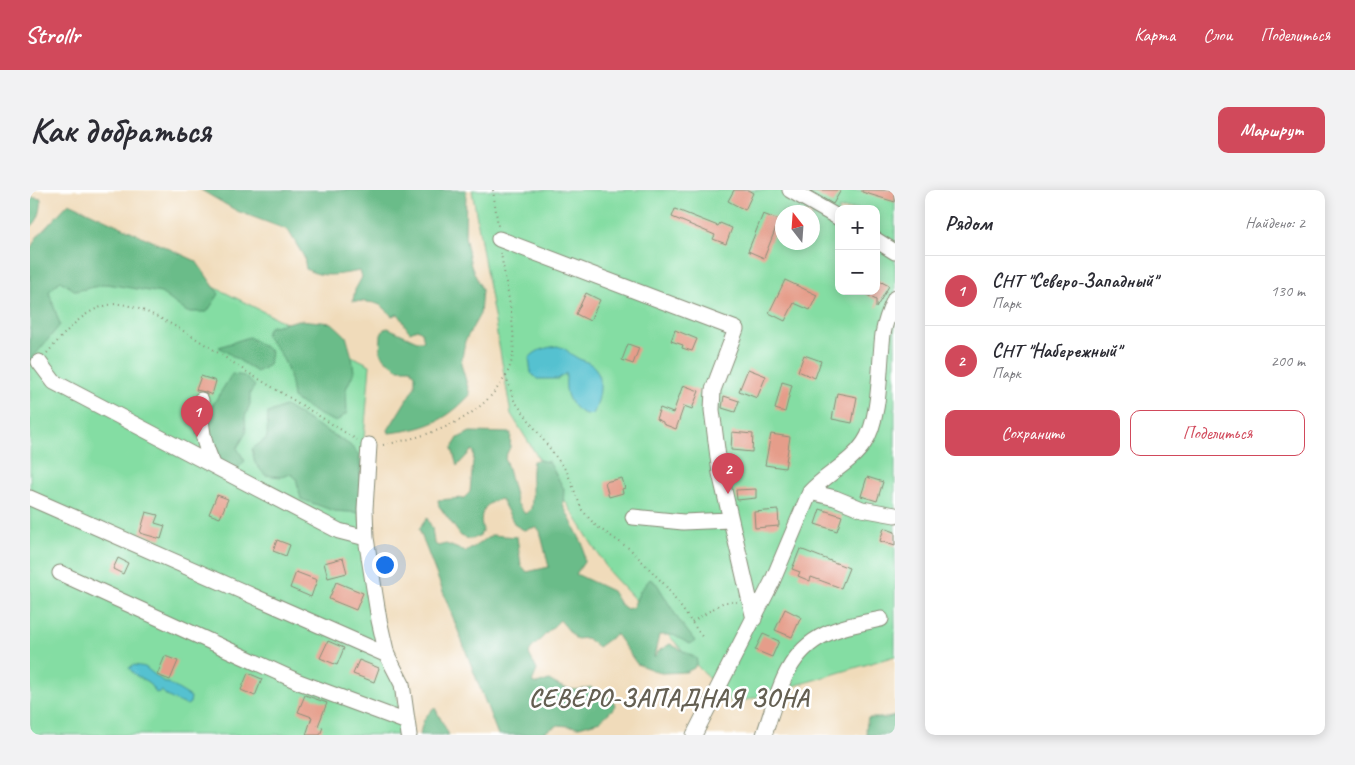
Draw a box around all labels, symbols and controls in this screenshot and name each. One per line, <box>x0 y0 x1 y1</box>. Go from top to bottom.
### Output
text: Strollr <box>25 20 80 50</box>
text: Карта <box>1134 24 1175 46</box>
text: Слои <box>1203 24 1232 46</box>
text: Поделиться <box>1260 24 1330 46</box>
button: Маршрут <box>1218 107 1325 153</box>
text: Как добраться <box>30 108 211 153</box>
north arrow <box>775 205 820 250</box>
map controls <box>835 205 880 295</box>
button: + <box>835 205 880 250</box>
text: Рядом <box>945 210 992 236</box>
text: Найдено: 2 <box>1245 213 1305 233</box>
button: − <box>835 250 880 295</box>
text: СНТ "Северо-Западный" <box>992 269 1157 293</box>
text: 1 <box>957 281 965 301</box>
text: 130 m <box>1271 281 1305 301</box>
text: Парк <box>992 293 1021 313</box>
text: СНТ "Набережный" <box>992 339 1121 363</box>
text: 2 <box>957 351 965 371</box>
text: 200 m <box>1271 351 1305 371</box>
text: Парк <box>992 363 1021 383</box>
pin: 1 <box>181 396 213 437</box>
button: Сохранить <box>945 410 1120 456</box>
button: Поделиться <box>1130 410 1305 456</box>
pin: 2 <box>712 453 744 494</box>
your location <box>372 552 398 578</box>
district label: СЕВЕРО-ЗАПАДНАЯ ЗОНА <box>529 682 811 714</box>

